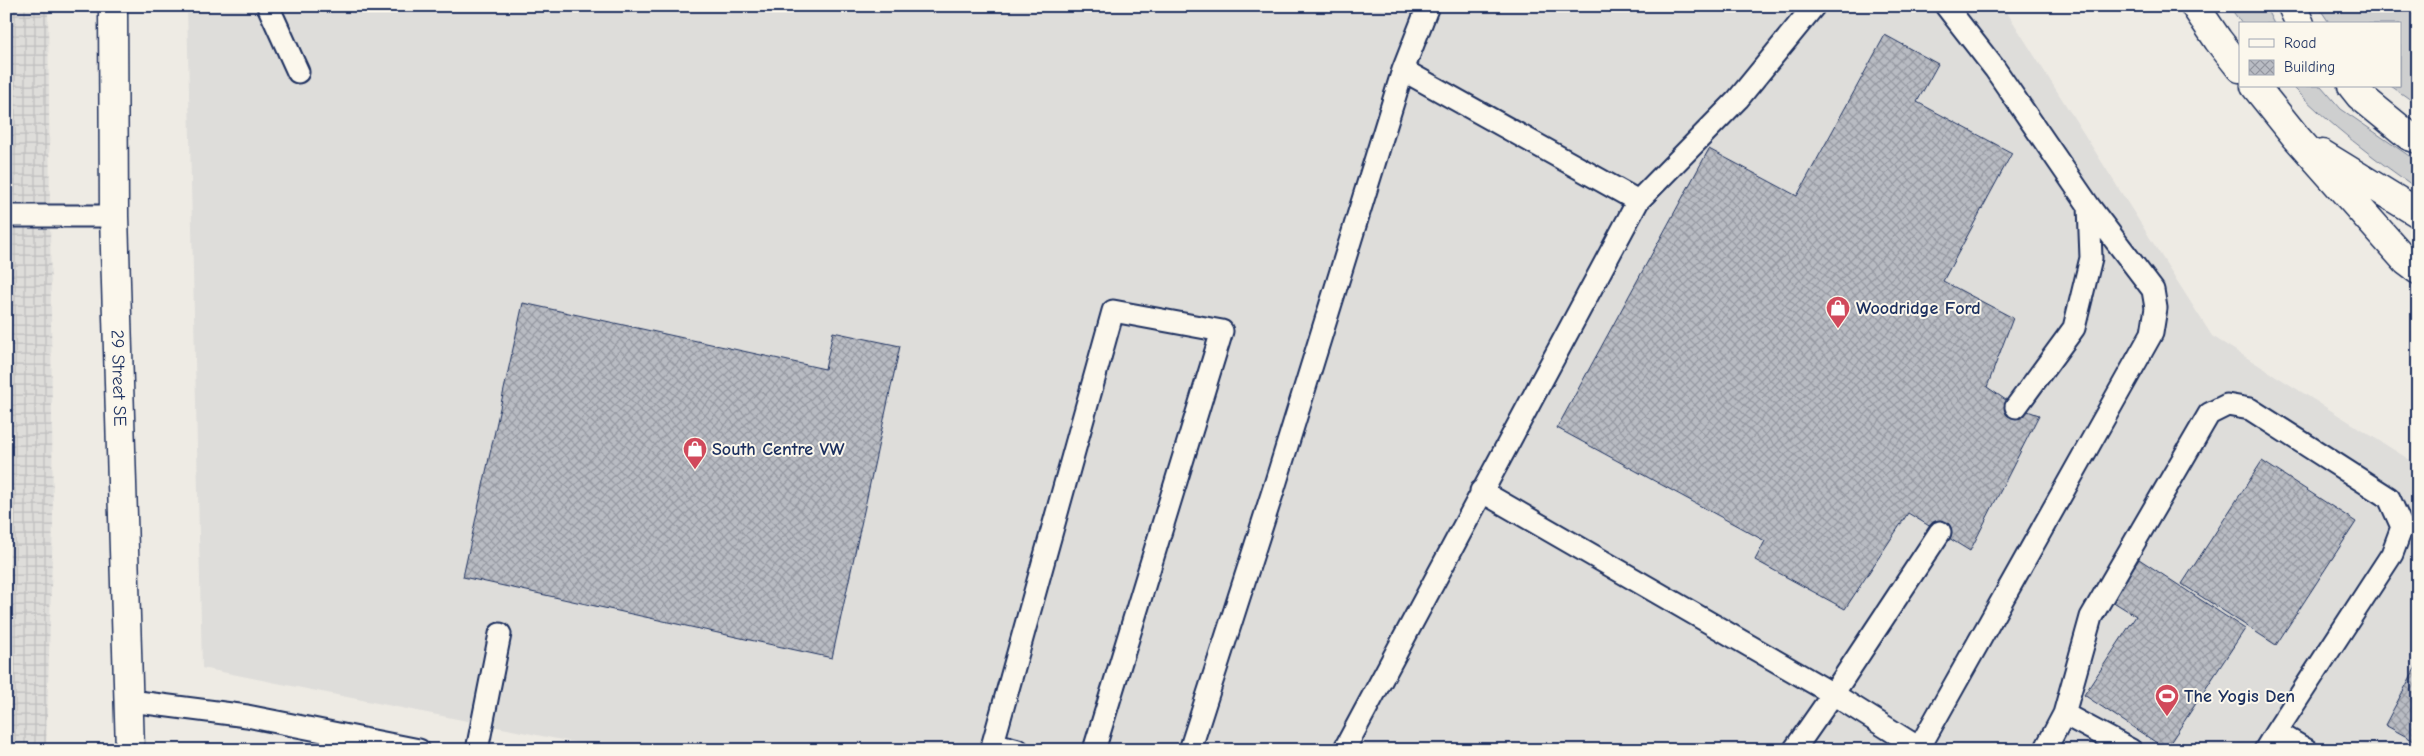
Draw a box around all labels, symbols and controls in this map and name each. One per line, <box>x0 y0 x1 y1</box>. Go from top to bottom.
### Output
legend <box>2239 22 2402 88</box>
text: Road <box>2284 34 2316 52</box>
text: Building <box>2284 58 2335 76</box>
shop icon: Woodridge Ford <box>1825 295 1851 329</box>
place label: Woodridge Ford <box>1856 298 1981 319</box>
street label: 29 Street SE <box>106 329 130 427</box>
shop icon: South Centre VW <box>682 436 708 470</box>
place label: South Centre VW <box>712 439 845 460</box>
sports icon: The Yogis Den <box>2154 683 2180 717</box>
place label: The Yogis Den <box>2184 686 2295 707</box>

